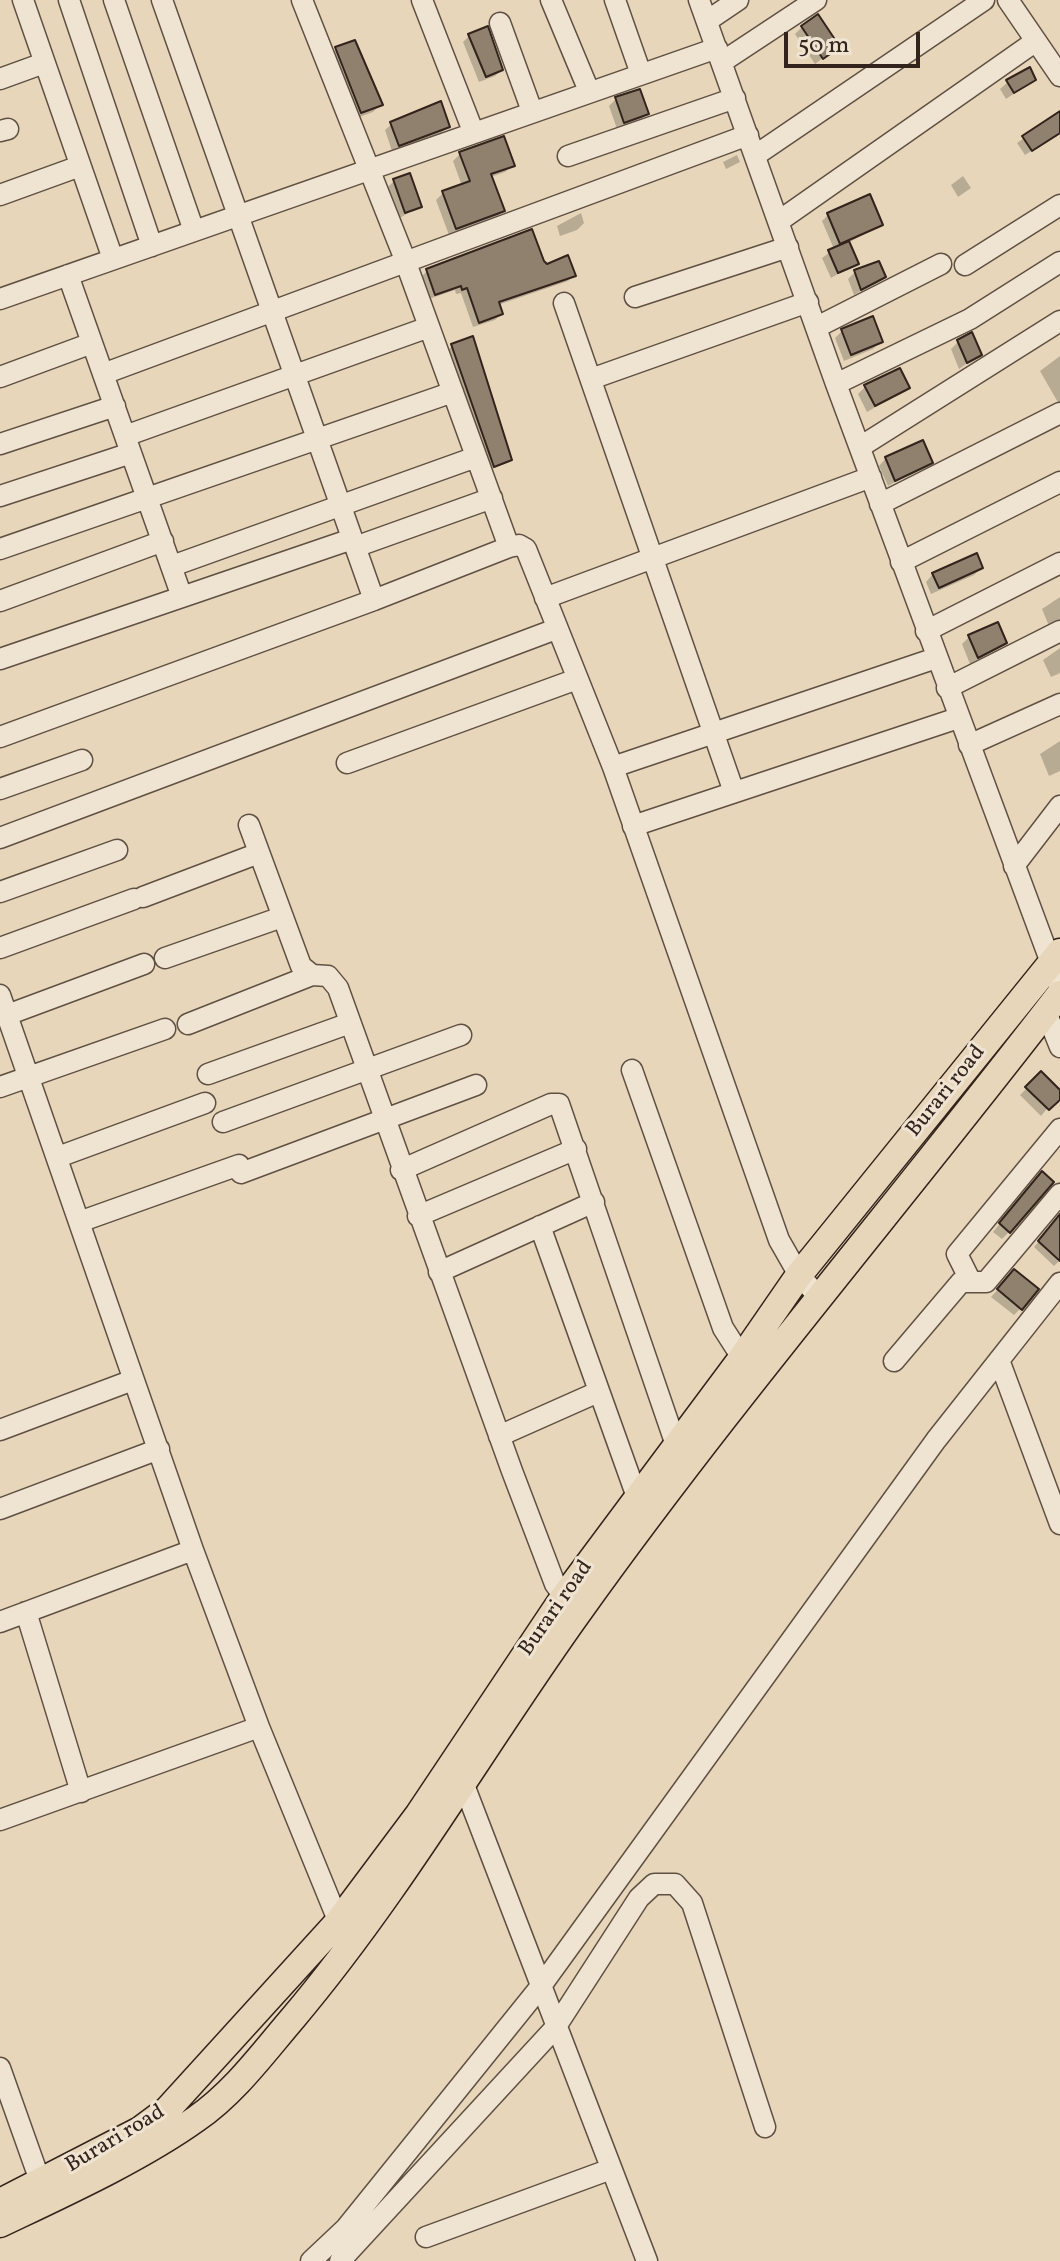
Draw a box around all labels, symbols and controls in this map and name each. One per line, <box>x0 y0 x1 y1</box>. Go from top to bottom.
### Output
scale bar <box>788 16 924 66</box>
text: 50 m <box>798 29 850 63</box>
street label: Burari road <box>902 1041 992 1143</box>
street label: Burari road <box>514 1556 600 1662</box>
street label: Burari road <box>62 2100 170 2180</box>

